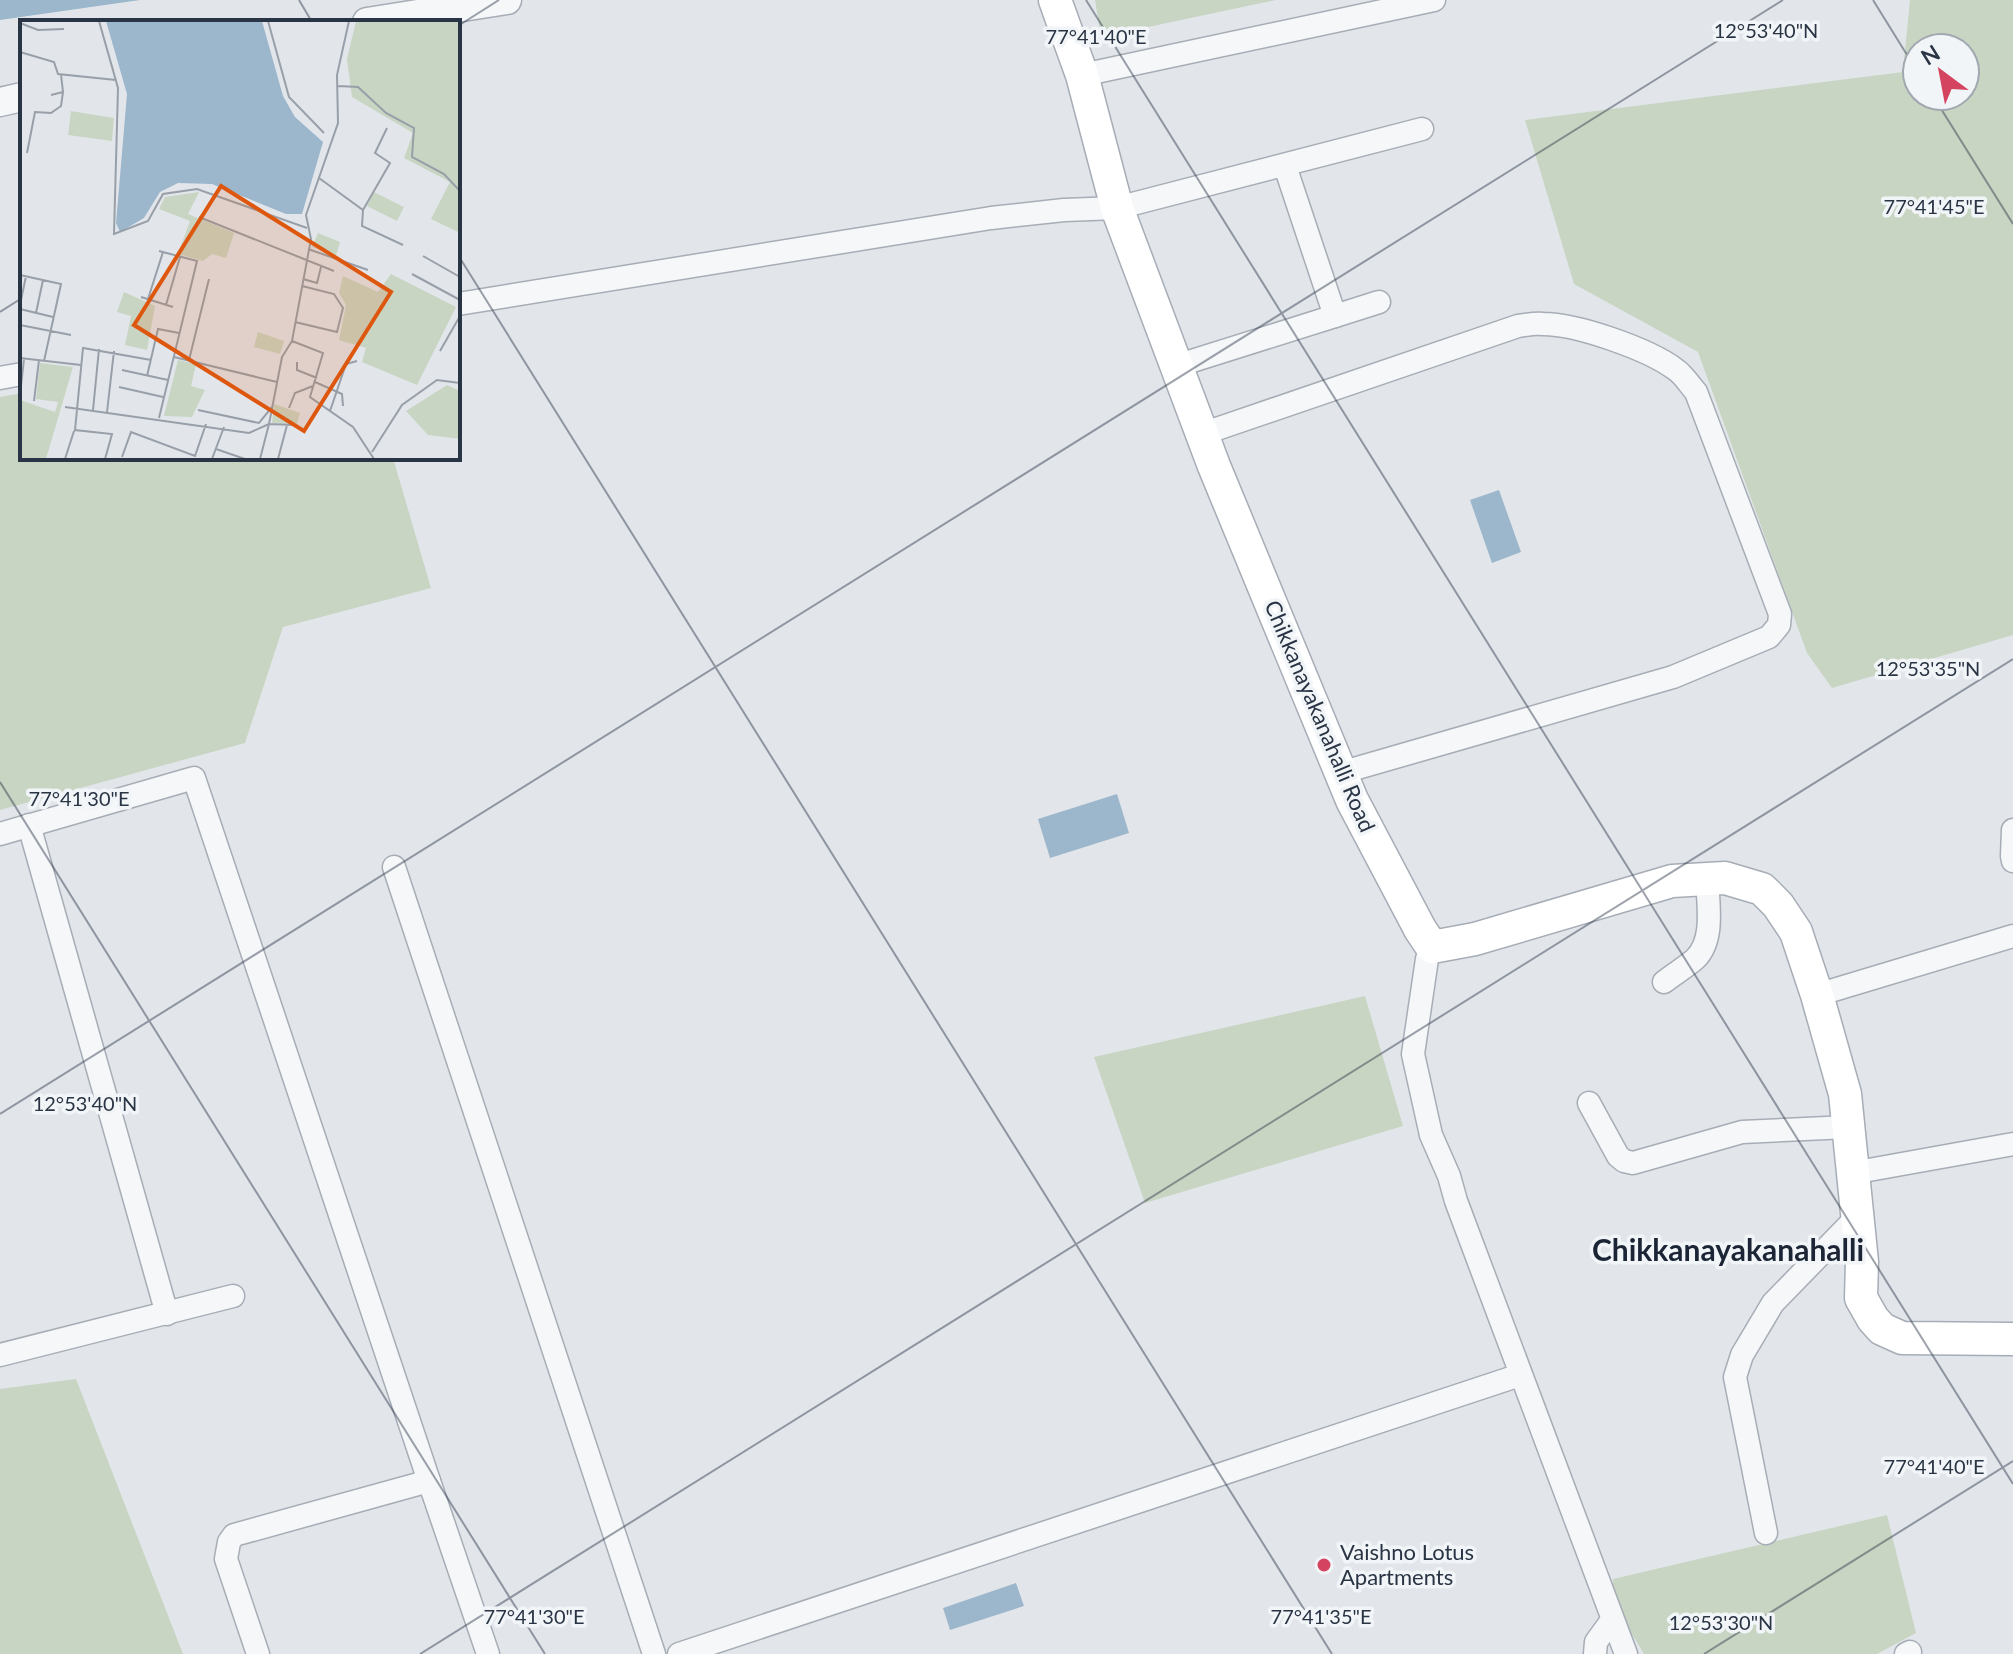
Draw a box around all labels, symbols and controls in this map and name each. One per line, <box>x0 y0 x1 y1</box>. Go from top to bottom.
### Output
text: 12°53'40"N <box>1714 18 1818 42</box>
inset map <box>20 20 460 460</box>
text: 77°41'40"E <box>1046 24 1146 48</box>
north arrow <box>1901 32 1981 112</box>
text: N <box>1916 39 1944 71</box>
text: 77°41'45"E <box>1884 194 1984 218</box>
street label: Chikkanayakanahalli Road <box>1259 596 1382 836</box>
text: 12°53'35"N <box>1876 656 1980 680</box>
text: 77°41'30"E <box>29 786 129 810</box>
text: 12°53'40"N <box>33 1091 137 1115</box>
district label: Chikkanayakanahalli <box>1592 1231 1864 1267</box>
text: 77°41'40"E <box>1884 1454 1984 1478</box>
place label: Vaishno Lotus Apartments <box>1340 1538 1474 1590</box>
marker: Vaishno Lotus Apartments <box>1315 1556 1333 1574</box>
text: 77°41'30"E <box>484 1604 584 1628</box>
text: 77°41'35"E <box>1271 1604 1371 1628</box>
text: 12°53'30"N <box>1669 1610 1773 1634</box>

